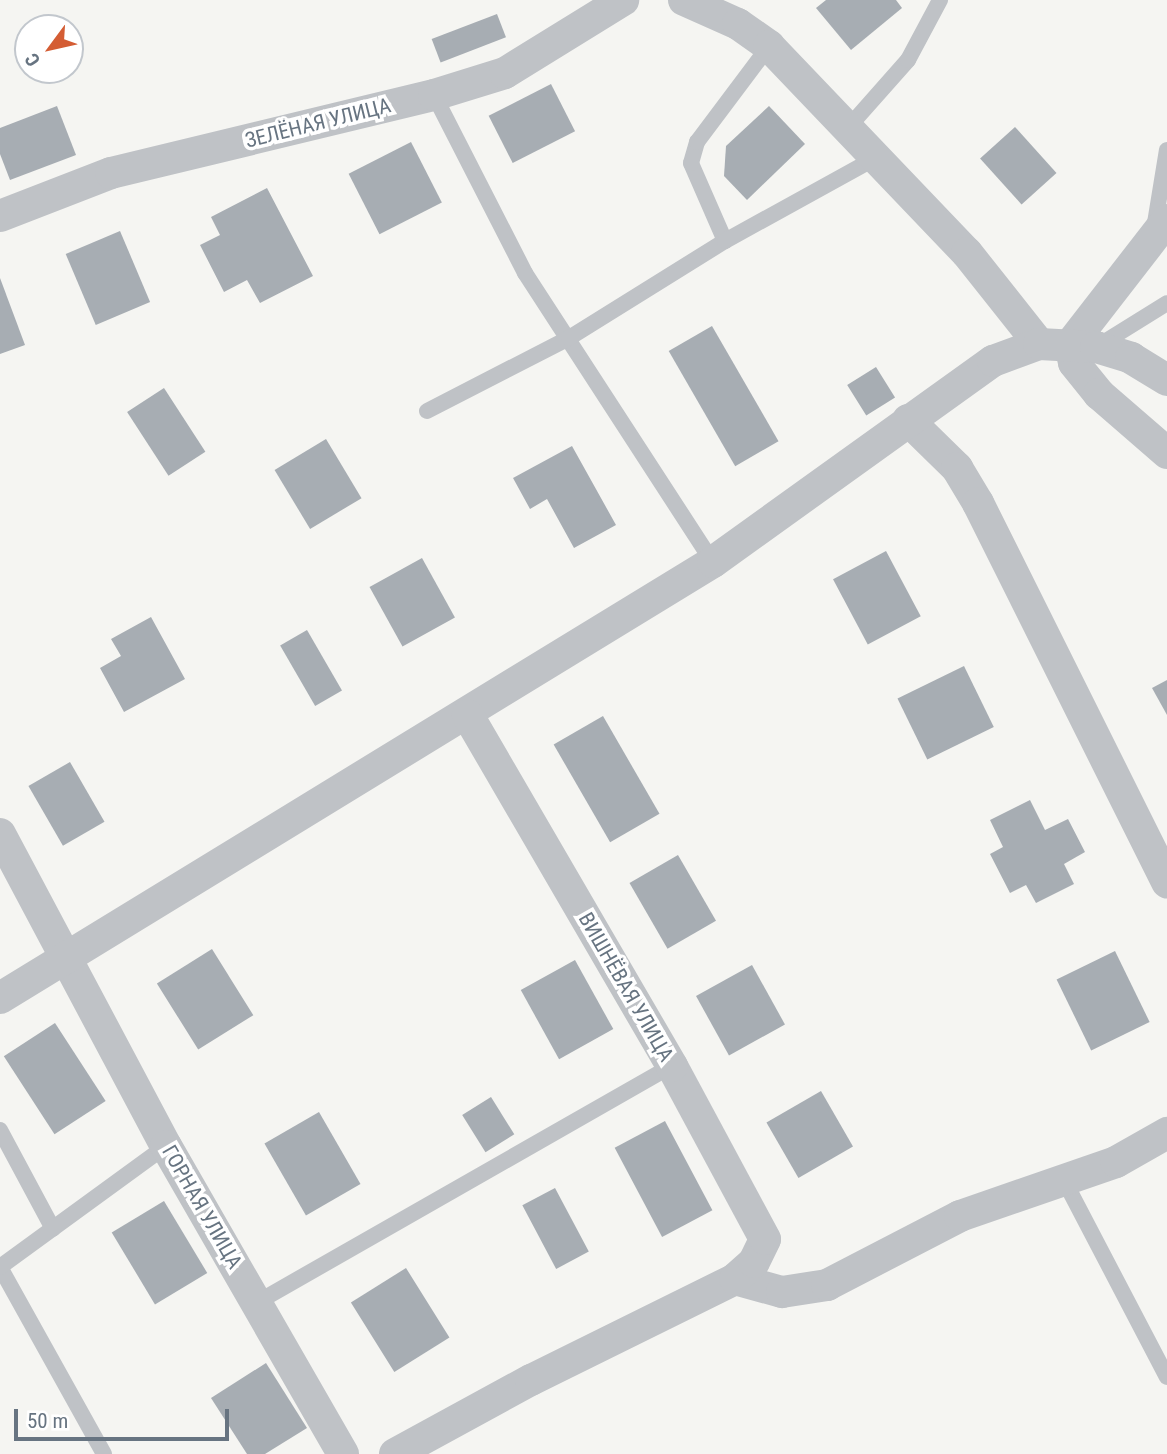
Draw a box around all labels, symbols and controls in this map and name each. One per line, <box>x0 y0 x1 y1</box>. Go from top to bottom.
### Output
north arrow <box>14 14 84 84</box>
text: С <box>20 49 45 70</box>
street label: ЗЕЛЁНАЯ УЛИЦА <box>243 93 393 153</box>
street label: ВИШНЁВАЯ УЛИЦА <box>573 908 679 1066</box>
street label: ГОРНАЯ УЛИЦА <box>156 1141 248 1273</box>
scale bar <box>18 1394 233 1438</box>
text: 50 m <box>27 1409 68 1433</box>

